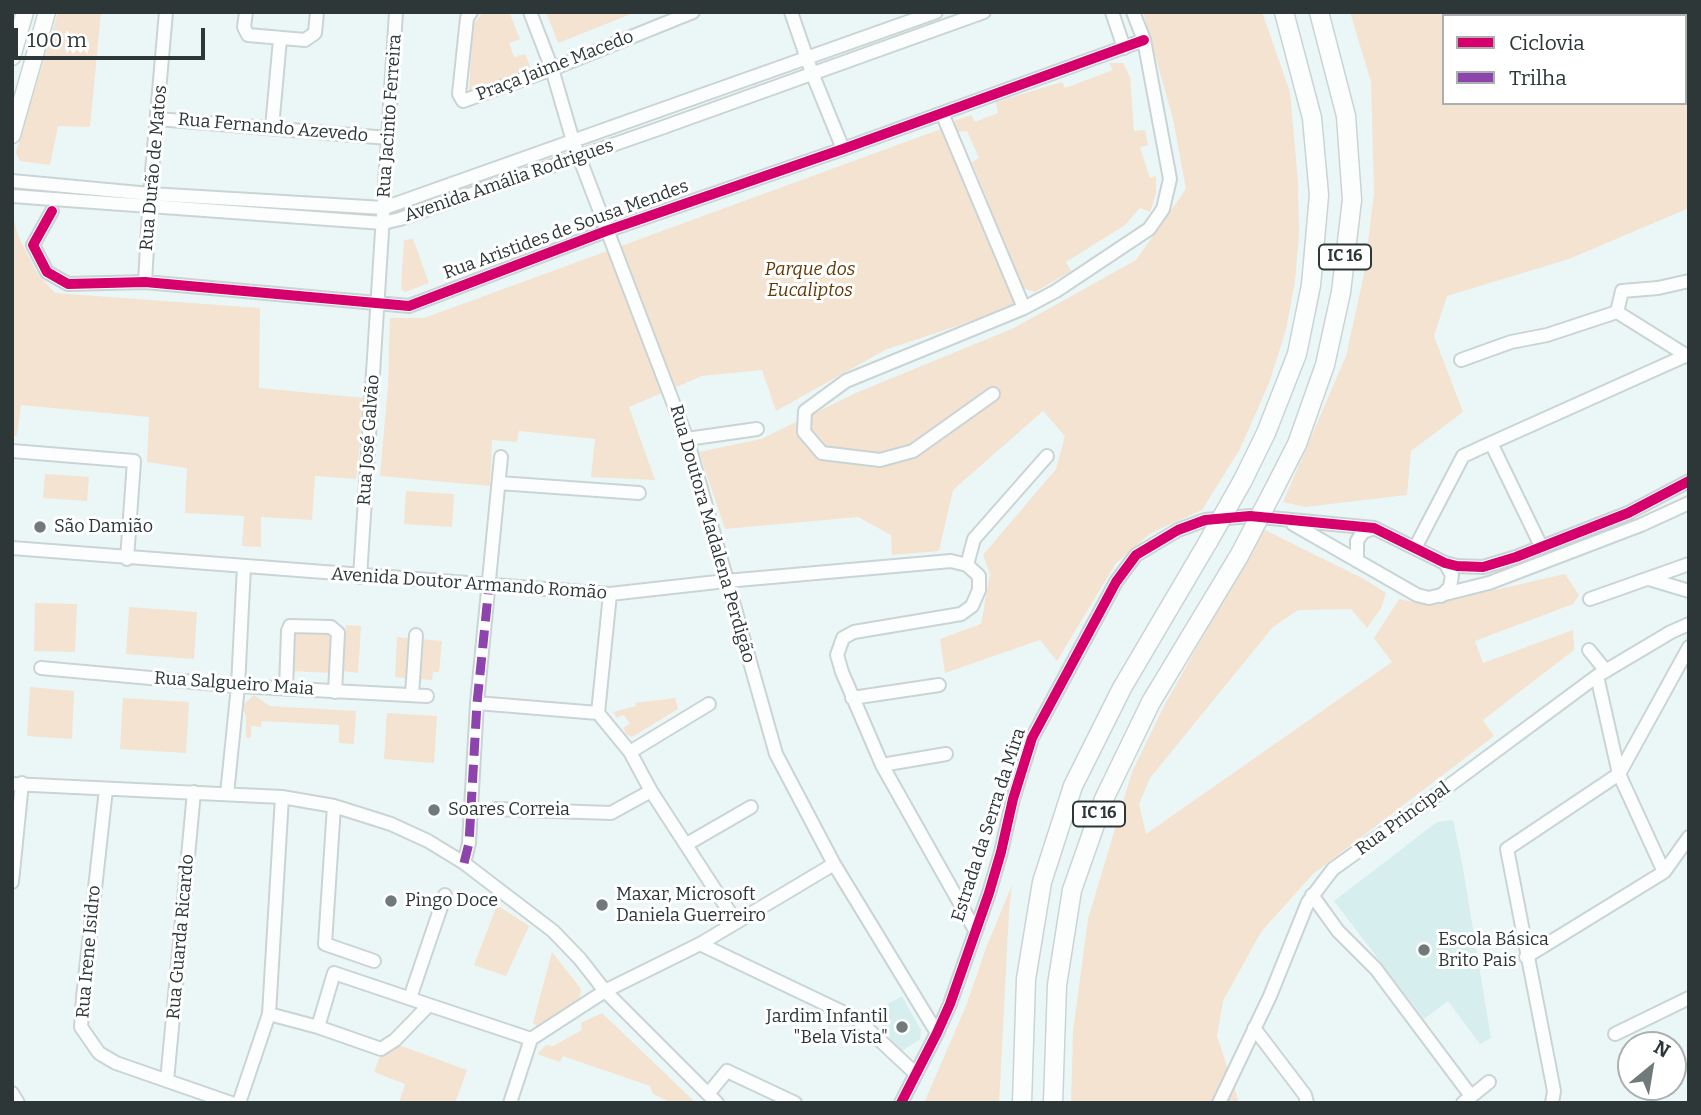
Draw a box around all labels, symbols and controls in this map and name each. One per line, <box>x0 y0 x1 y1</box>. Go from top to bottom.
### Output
scale bar <box>18 14 208 58</box>
legend <box>1442 14 1687 105</box>
street label: Praça Jaime Macedo <box>473 26 637 106</box>
text: 100 m <box>27 27 87 53</box>
text: Ciclovia <box>1509 30 1585 56</box>
street label: Rua Jacinto Ferreira <box>373 33 407 199</box>
text: Trilha <box>1509 65 1567 91</box>
street label: Rua Durão de Matos <box>136 84 172 252</box>
street label: Rua Fernando Azevedo <box>177 109 369 147</box>
street label: Avenida Amália Rodrigues <box>402 135 616 227</box>
street label: Rua Aristides de Sousa Mendes <box>441 176 691 284</box>
road number: IC 16 <box>1319 244 1371 270</box>
park label: Parque dos Eucaliptos <box>765 259 855 302</box>
street label: Rua José Galvão <box>354 374 384 506</box>
street label: Rua Doutora Madalena Perdigão <box>665 402 759 666</box>
place label: São Damião <box>54 516 153 538</box>
marker: São Damião <box>32 519 48 535</box>
street label: Avenida Doutor Armando Romão <box>330 564 608 604</box>
street label: Rua Salgueiro Maia <box>153 668 315 700</box>
street label: Estrada da Serra da Mira <box>947 725 1031 925</box>
street label: Rua Principal <box>1352 778 1454 860</box>
place label: Soares Correia <box>448 799 570 821</box>
marker: Soares Correia <box>426 802 442 818</box>
road number: IC 16 <box>1073 802 1125 827</box>
street label: Rua Guarda Ricardo <box>163 853 199 1021</box>
place label: Maxar, Microsoft Daniela Guerreiro <box>616 884 766 926</box>
street label: Rua Irene Isidro <box>72 885 106 1019</box>
place label: Pingo Doce <box>405 890 498 912</box>
marker: Pingo Doce <box>383 893 399 909</box>
marker: Maxar, Microsoft Daniela Guerreiro <box>594 897 610 913</box>
place label: Escola Básica Brito Pais <box>1438 929 1549 972</box>
marker: Escola Básica Brito Pais <box>1416 942 1432 958</box>
place label: Jardim Infantil "Bela Vista" <box>766 1006 888 1048</box>
marker: Jardim Infantil "Bela Vista" <box>894 1019 910 1035</box>
north arrow <box>1617 1031 1687 1101</box>
text: N <box>1650 1035 1674 1063</box>

